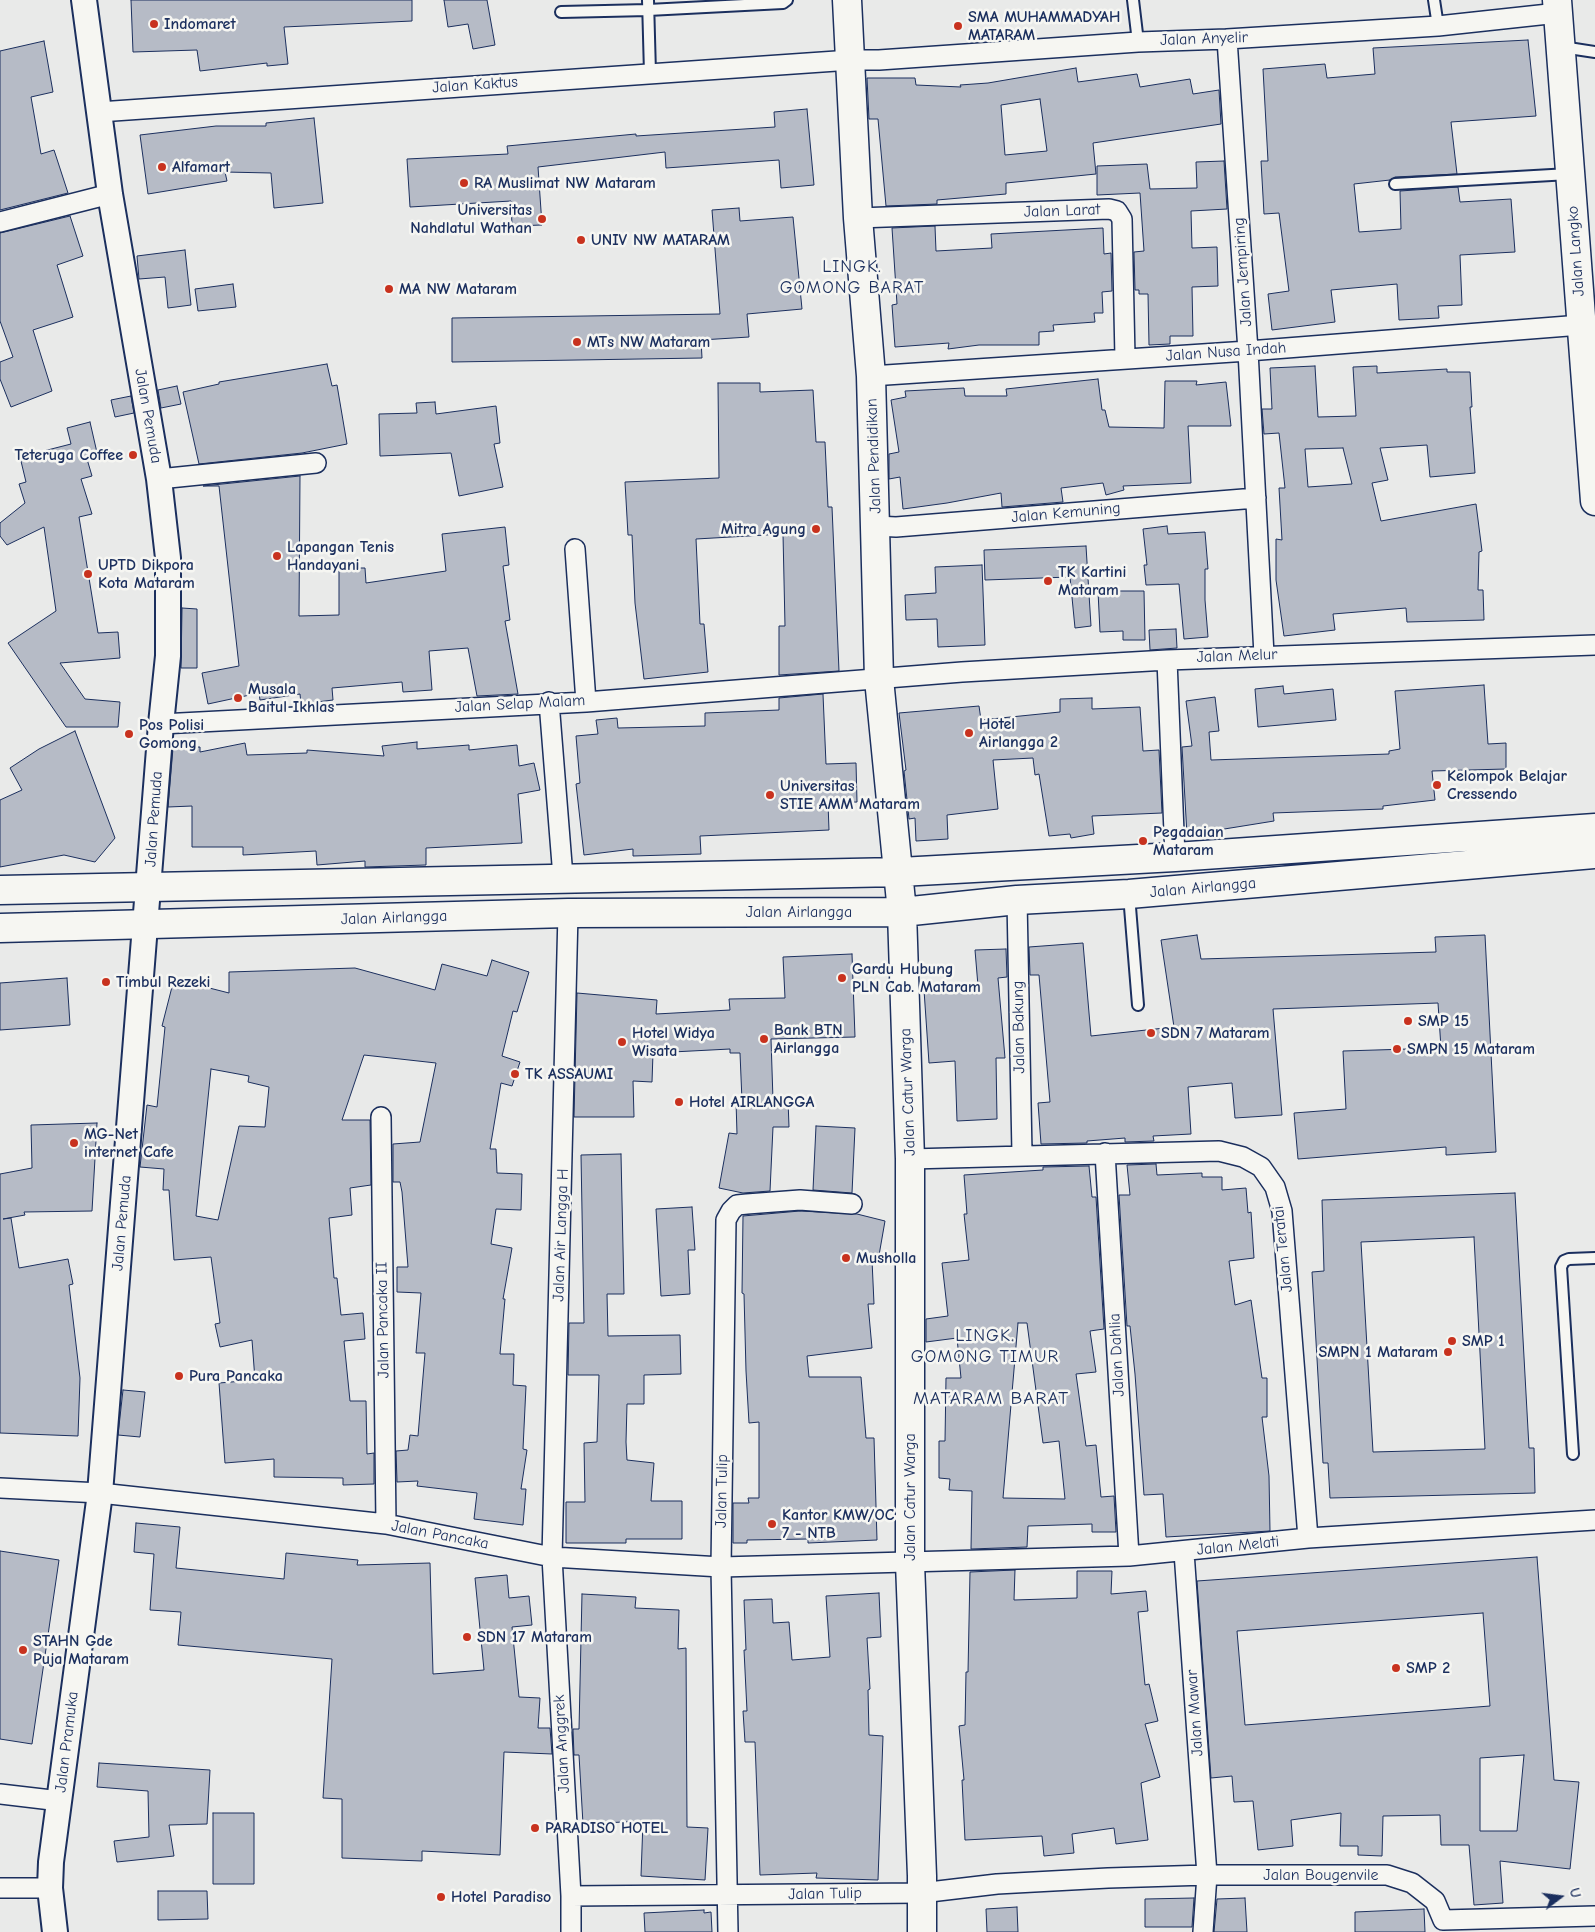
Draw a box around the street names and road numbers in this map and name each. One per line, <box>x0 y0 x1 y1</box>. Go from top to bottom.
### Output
street label: Jalan Anyelir <box>1160 28 1248 50</box>
street label: Jalan Kaktus <box>431 72 519 98</box>
street label: Jalan Larat <box>1023 200 1101 222</box>
street label: Jalan Langko <box>1563 205 1589 297</box>
street label: Jalan Jempiring <box>1230 217 1256 327</box>
street label: Jalan Nusa Indah <box>1165 338 1287 366</box>
street label: Jalan Pemuda <box>130 367 166 465</box>
street label: Jalan Pendidikan <box>862 398 886 514</box>
street label: Jalan Kemuning <box>1011 499 1121 527</box>
street label: Jalan Melur <box>1196 645 1278 667</box>
street label: Jalan Selap Malam <box>454 691 586 717</box>
street label: Jalan Pemuda <box>141 770 167 868</box>
street label: Jalan Airlangga <box>1149 874 1257 902</box>
street label: Jalan Airlangga <box>746 902 852 922</box>
street label: Jalan Airlangga <box>340 907 448 929</box>
street label: Jalan Bakung <box>1009 980 1029 1074</box>
street label: Jalan Catur Warga <box>896 1028 920 1156</box>
street label: Jalan Air Langga H <box>549 1168 573 1302</box>
street label: Jalan Pemuda <box>108 1174 136 1272</box>
street label: Jalan Teratai <box>1269 1205 1297 1293</box>
street label: Jalan Pancaka II <box>372 1262 394 1378</box>
street label: Jalan Dahlia <box>1105 1313 1129 1397</box>
street label: Jalan Catur Warga <box>900 1433 920 1561</box>
street label: Jalan Tulip <box>712 1454 732 1528</box>
street label: Jalan Pancaka <box>390 1516 490 1554</box>
street label: Jalan Melati <box>1196 1532 1280 1560</box>
street label: Jalan Mawar <box>1182 1669 1208 1757</box>
street label: Jalan Pramuka <box>51 1690 83 1794</box>
street label: Jalan Anggrek <box>550 1694 574 1794</box>
street label: Jalan Bougenvile <box>1263 1865 1379 1885</box>
street label: Jalan Tulip <box>788 1884 862 1904</box>

